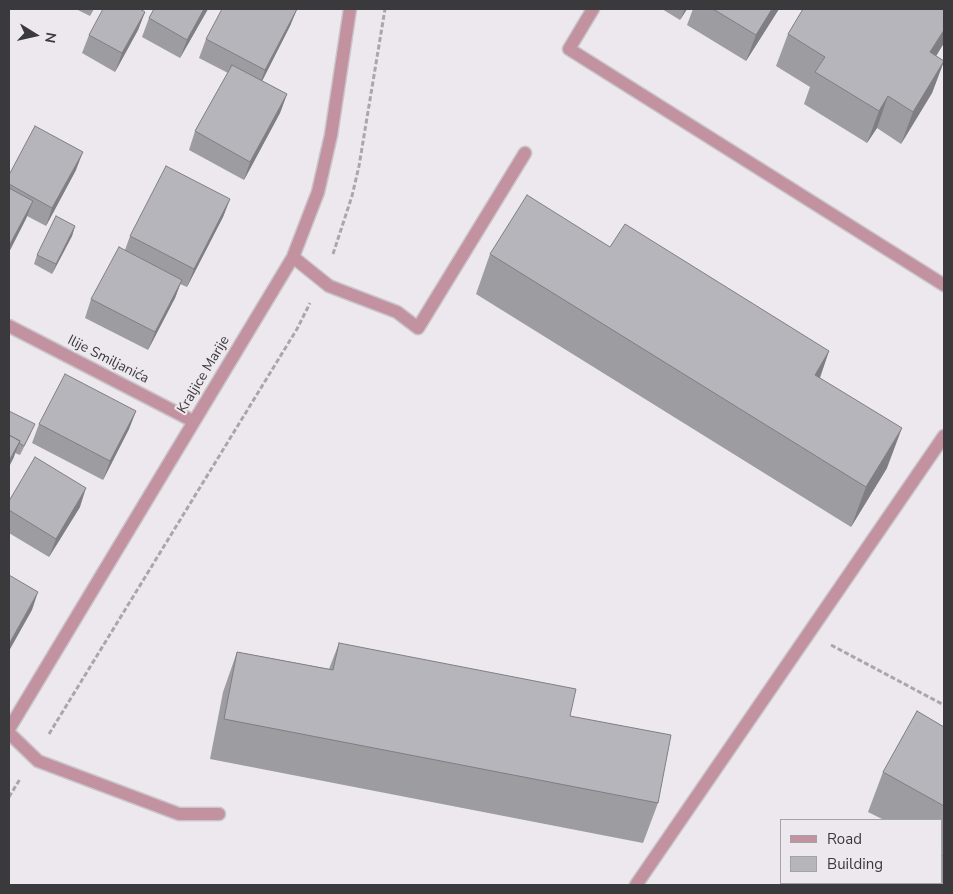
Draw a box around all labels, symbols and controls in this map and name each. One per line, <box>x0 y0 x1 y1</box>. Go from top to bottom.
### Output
north arrow <box>10 10 60 60</box>
text: N <box>40 31 61 44</box>
street label: Ilije Smiljanića <box>65 332 151 388</box>
street label: Kraljice Marije <box>174 333 234 417</box>
legend <box>780 819 943 884</box>
text: Road <box>827 829 862 849</box>
text: Building <box>827 854 883 874</box>

